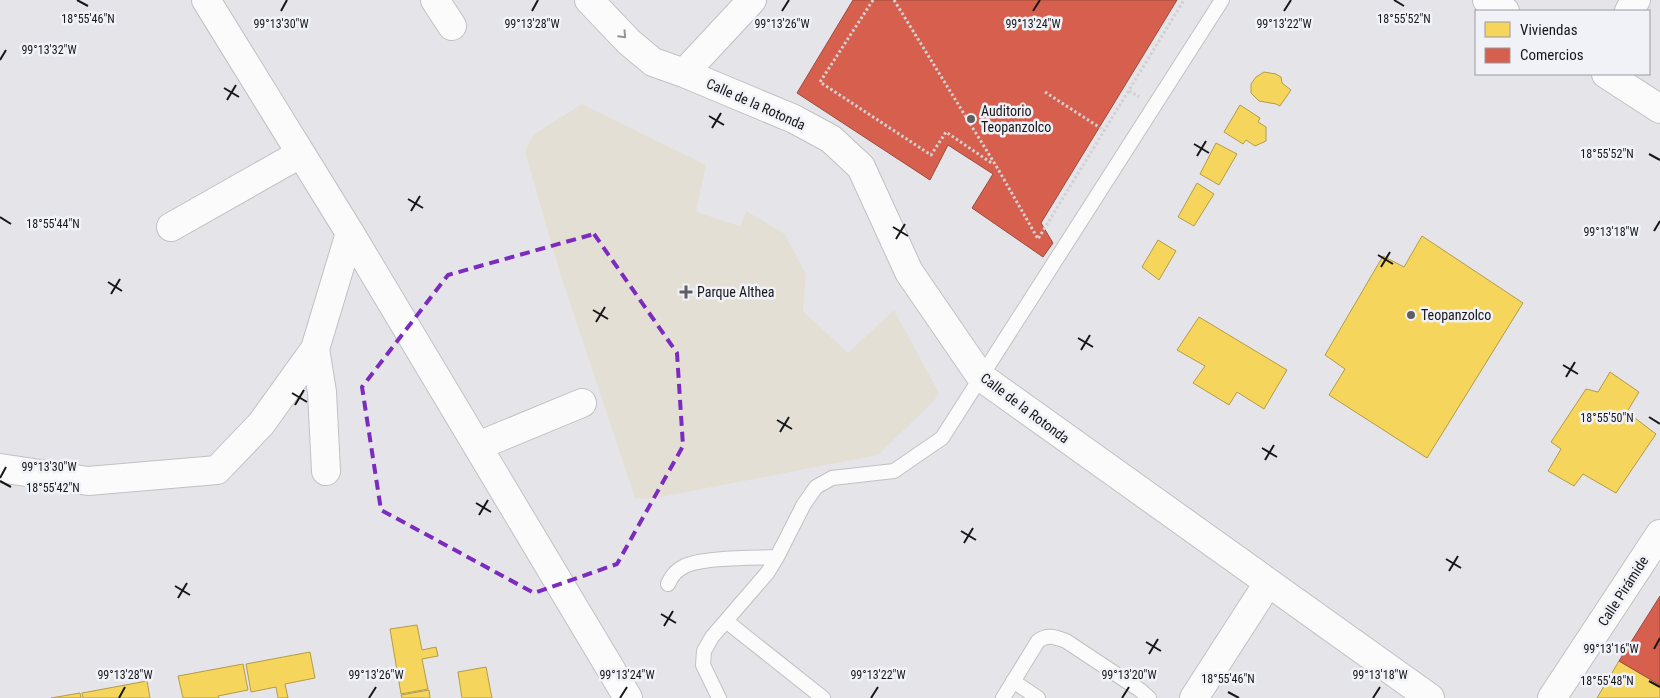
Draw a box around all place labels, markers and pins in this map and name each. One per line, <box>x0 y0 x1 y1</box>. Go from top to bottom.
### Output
place label: Auditorio Teopanzolco <box>981 103 1051 135</box>
marker: Auditorio Teopanzolco <box>965 113 977 125</box>
place label: Parque Althea <box>697 284 775 300</box>
marker: Parque Althea <box>679 285 693 299</box>
place label: Teopanzolco <box>1421 307 1491 323</box>
marker: Teopanzolco <box>1405 309 1417 321</box>

